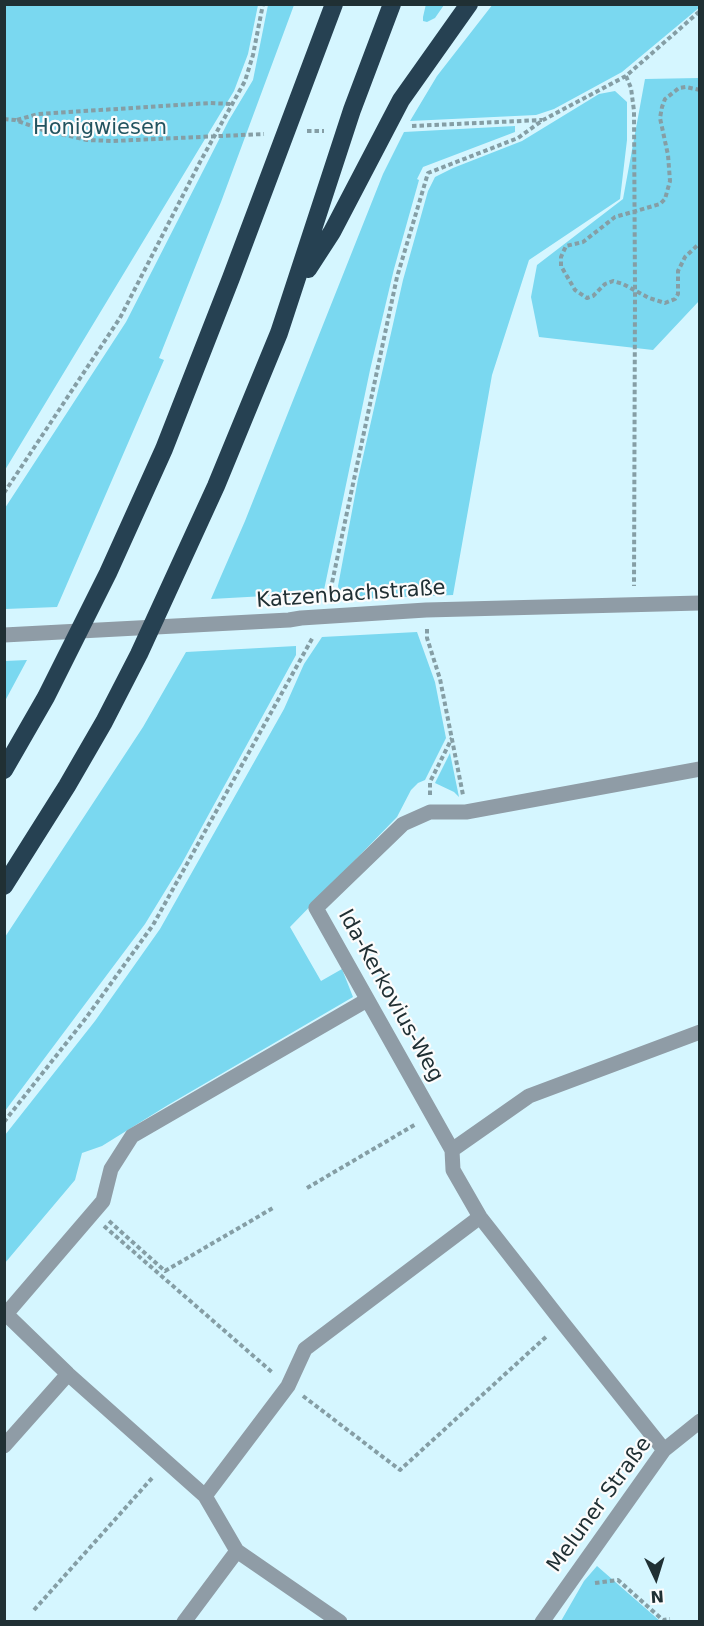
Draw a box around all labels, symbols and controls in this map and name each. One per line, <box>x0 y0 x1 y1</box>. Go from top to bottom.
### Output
park label: Honigwiesen <box>33 116 167 142</box>
street label: Katzenbachstraße <box>256 576 446 614</box>
street label: Ida-Kerkovius-Weg <box>332 905 448 1087</box>
street label: Meluner Straße <box>543 1432 657 1578</box>
north arrow <box>626 1548 686 1608</box>
text: N <box>650 1587 665 1606</box>

